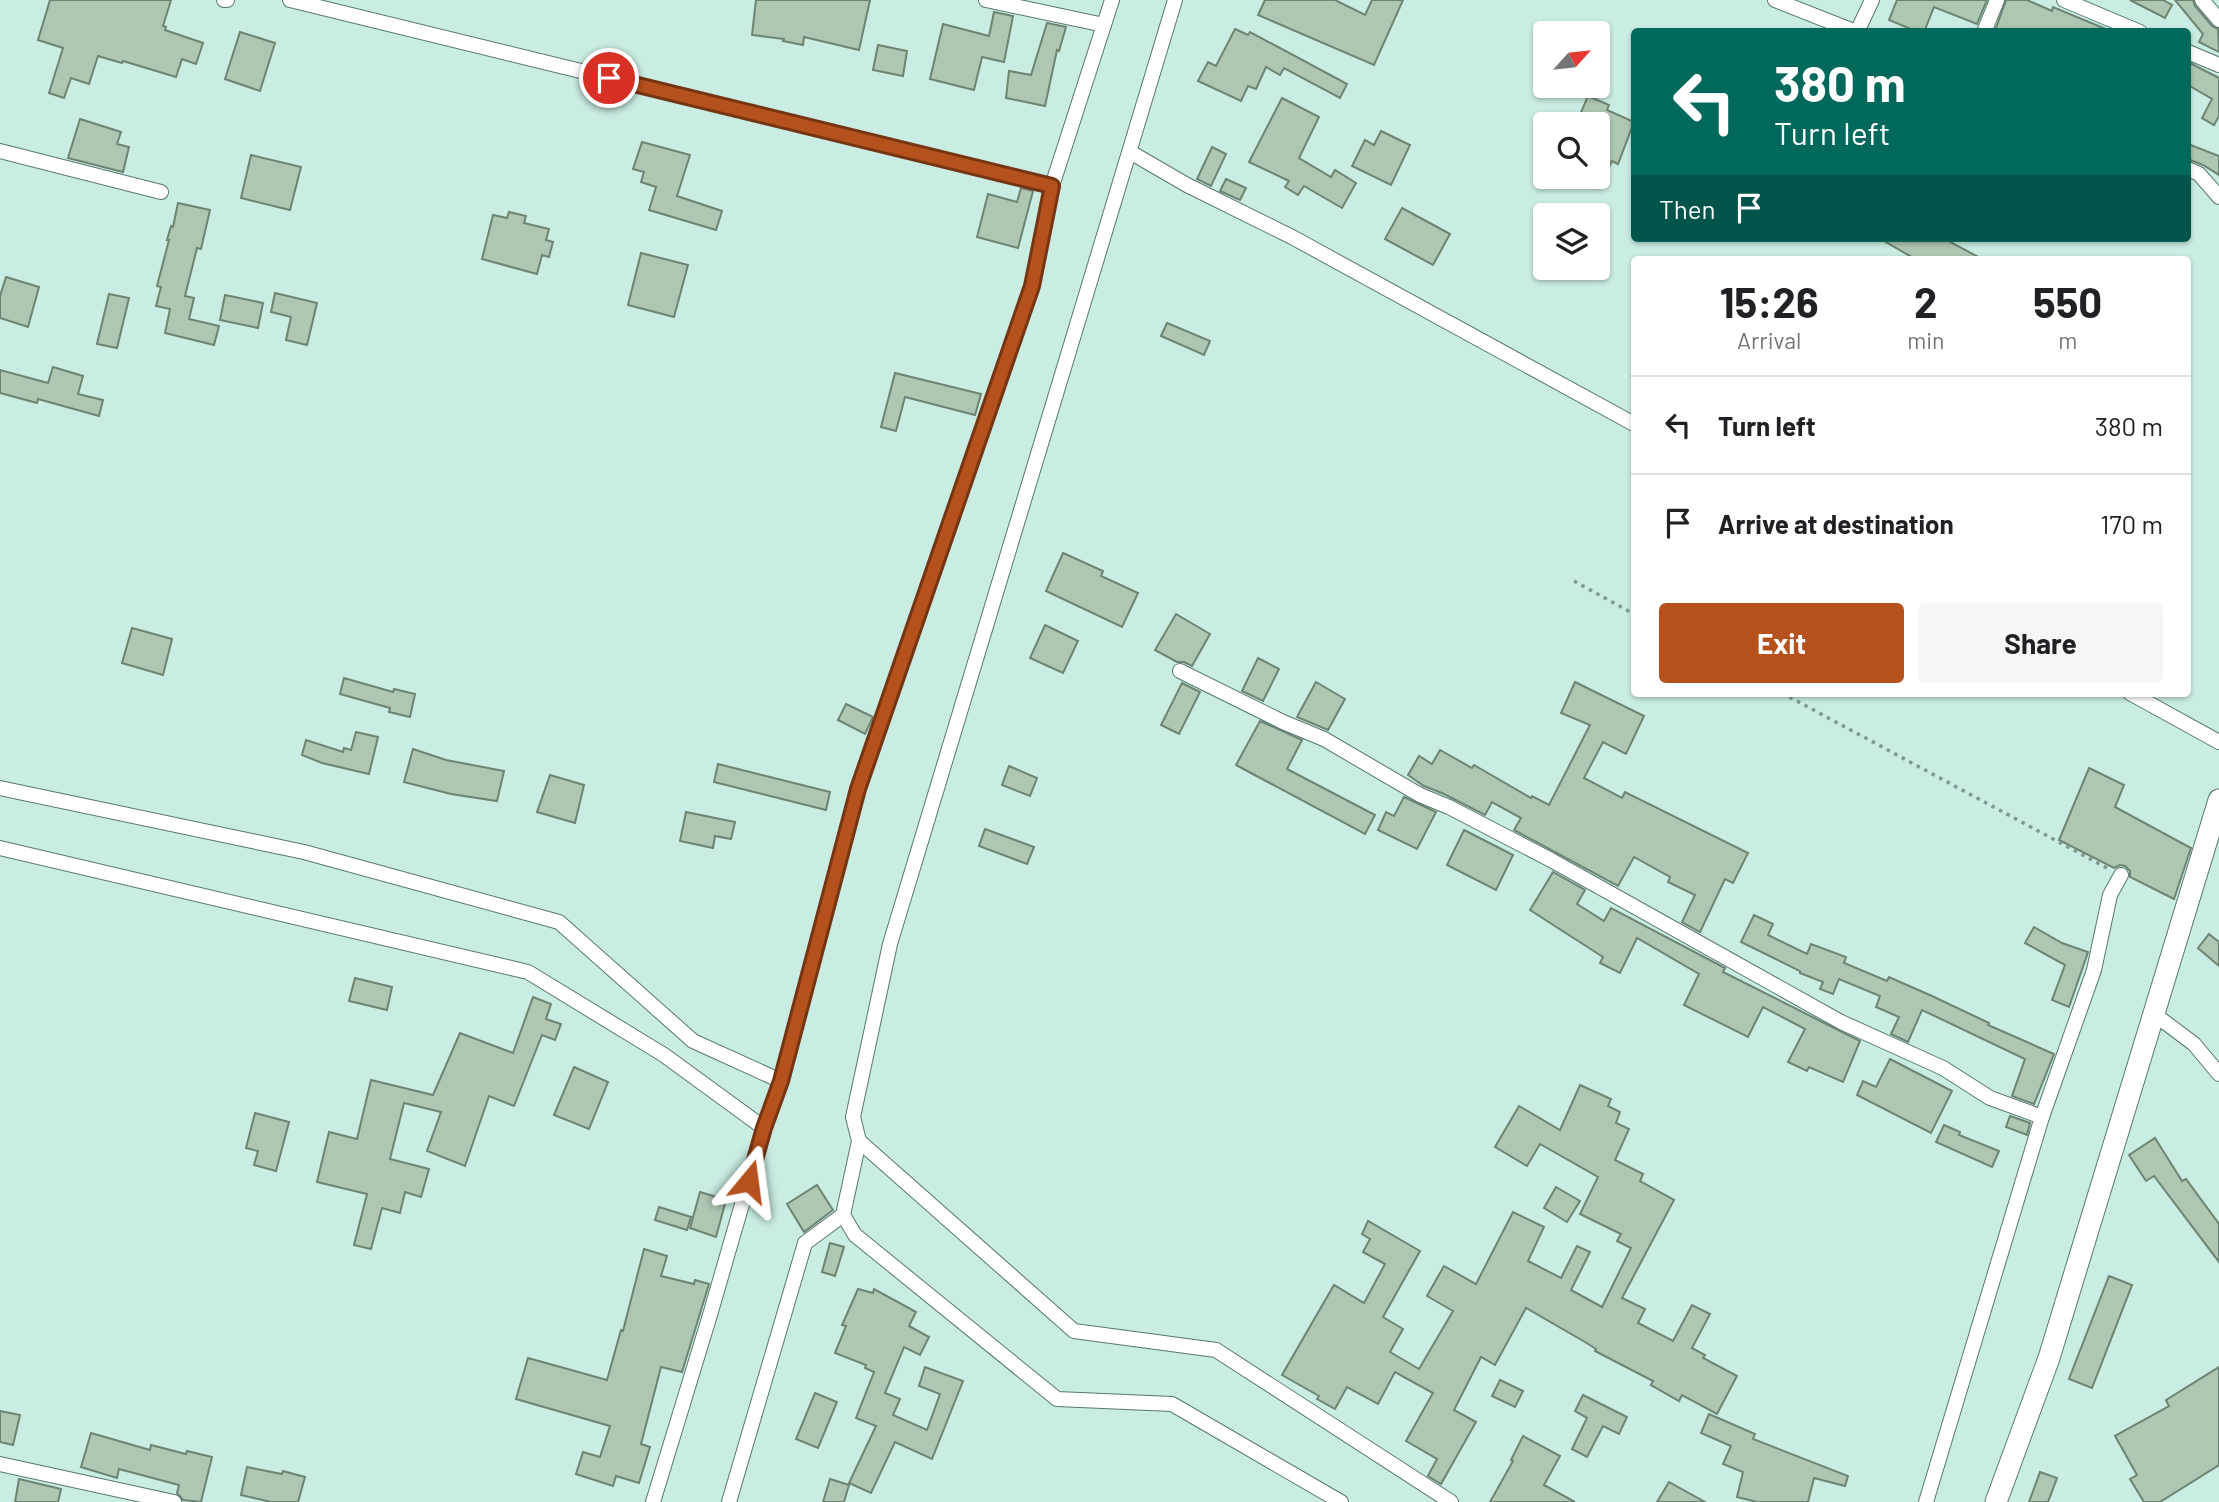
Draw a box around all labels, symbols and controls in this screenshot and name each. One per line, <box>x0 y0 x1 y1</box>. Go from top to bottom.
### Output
north arrow <box>1533 21 1610 98</box>
map controls <box>1533 21 1610 280</box>
pin <box>579 48 639 108</box>
text: 380 m <box>1774 53 1906 112</box>
icon: left <box>1659 56 1750 147</box>
icon: arrive <box>590 59 628 97</box>
button: search <box>1533 112 1610 189</box>
text: Turn left <box>1774 113 1891 151</box>
icon: arrive <box>1730 189 1768 227</box>
text: Then <box>1659 193 1716 224</box>
button: layers <box>1533 203 1610 280</box>
text: 15:26 <box>1720 276 1819 326</box>
text: 2 <box>1914 276 1938 326</box>
text: 550 <box>2033 276 2102 326</box>
text: Arrival <box>1737 326 1801 354</box>
text: min <box>1907 326 1944 354</box>
text: m <box>2058 326 2077 354</box>
icon: left <box>1659 406 1697 444</box>
text: Turn left <box>1718 410 1816 441</box>
text: 380 m <box>2095 410 2163 441</box>
icon: arrive <box>1659 504 1697 542</box>
text: Arrive at destination <box>1718 508 1954 539</box>
text: 170 m <box>2100 508 2163 539</box>
button: Exit <box>1659 603 1904 683</box>
button: Share <box>1918 603 2163 683</box>
position arrow <box>712 1144 786 1218</box>

